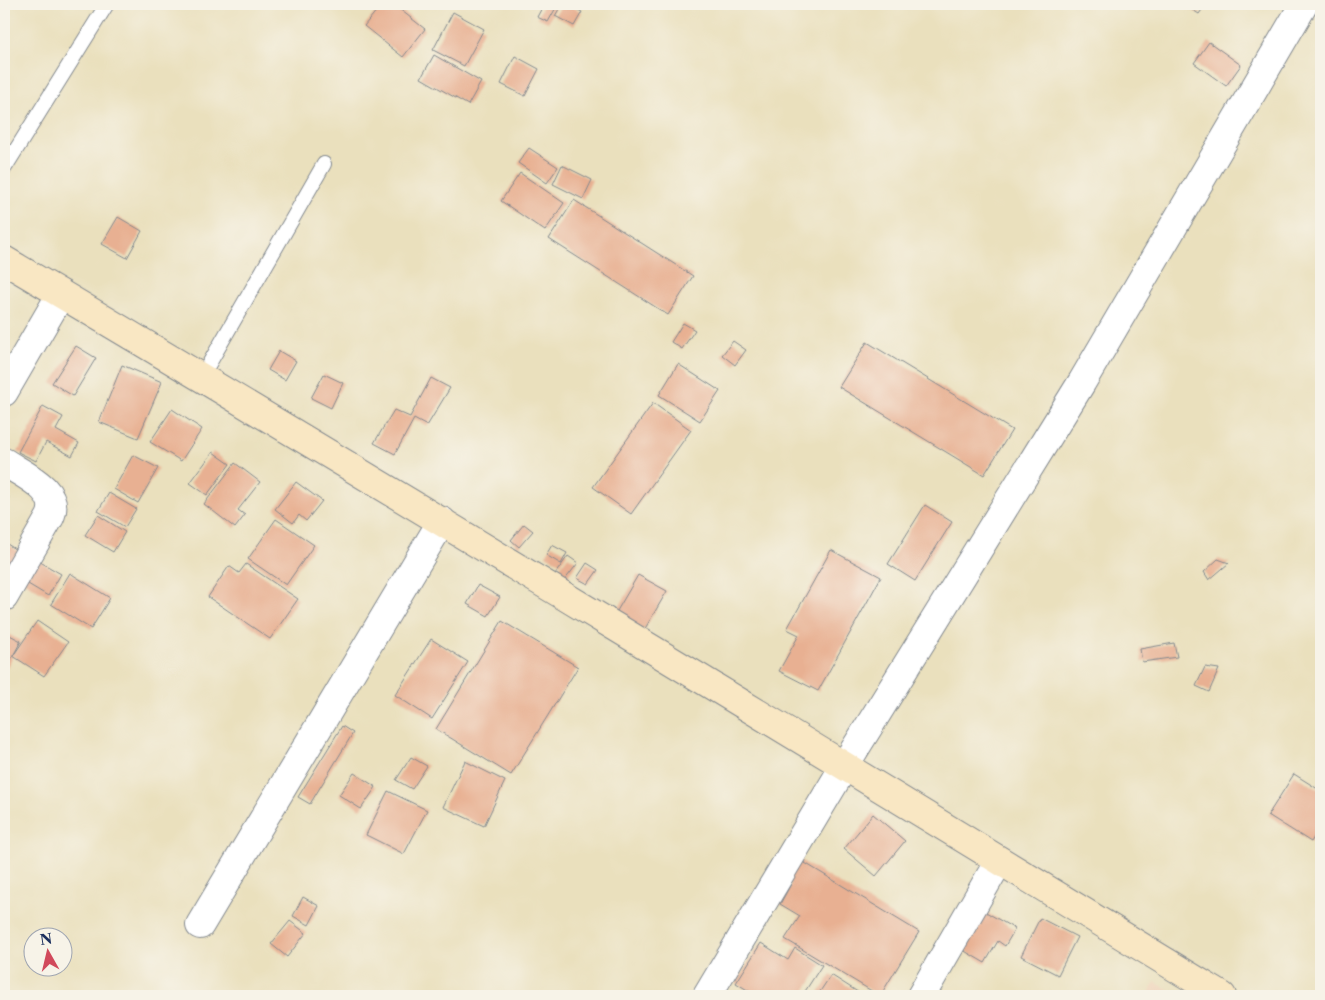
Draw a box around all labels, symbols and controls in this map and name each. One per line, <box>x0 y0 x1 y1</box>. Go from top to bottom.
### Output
north arrow <box>22 928 72 978</box>
text: N <box>39 929 53 949</box>

